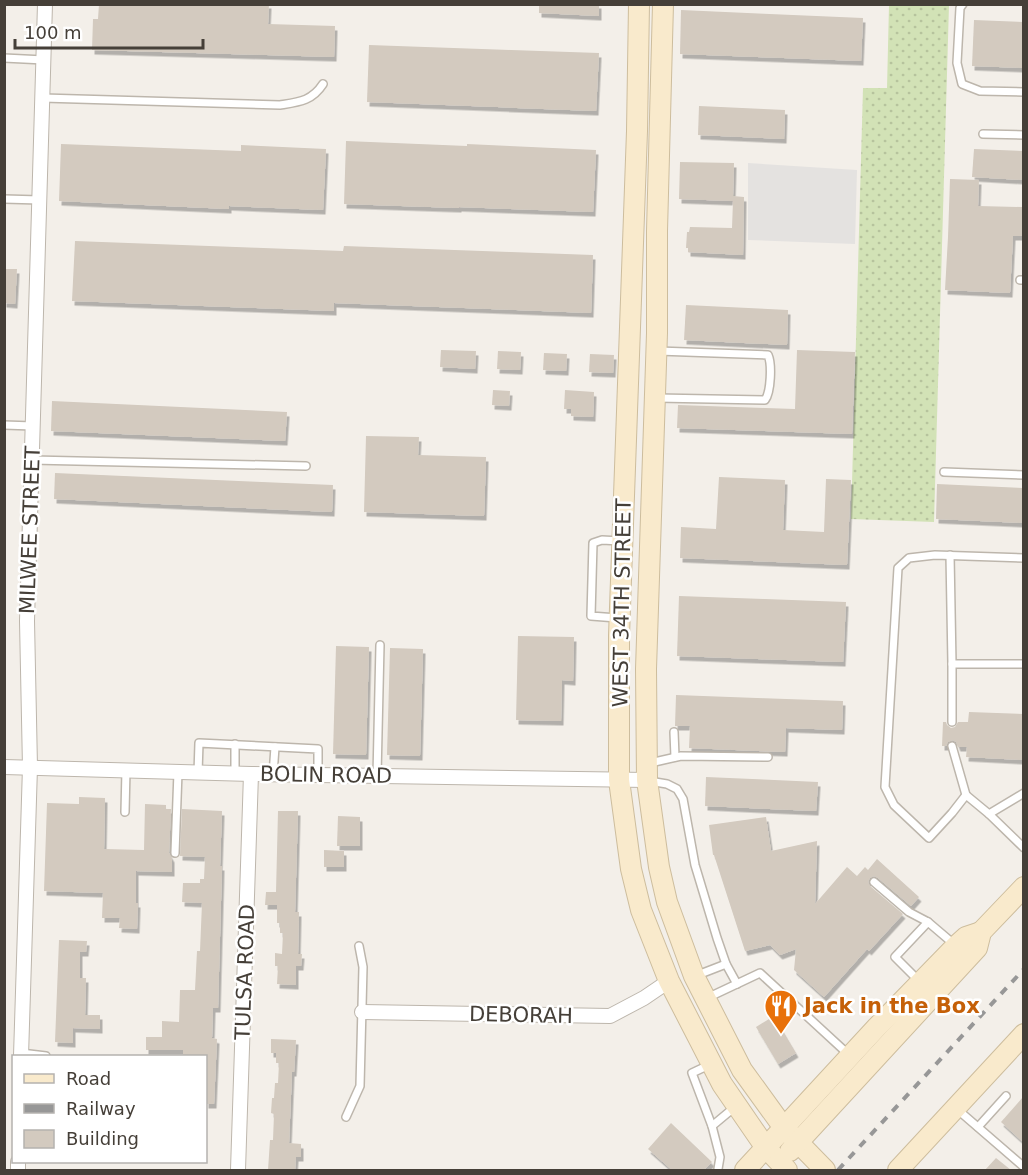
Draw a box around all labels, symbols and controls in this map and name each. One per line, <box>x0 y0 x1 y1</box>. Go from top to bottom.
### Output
scale bar <box>15 12 202 50</box>
text: 100 m <box>24 22 82 43</box>
street label: MILWEE STREET <box>15 445 45 614</box>
street label: WEST 34TH STREET <box>608 498 636 708</box>
street label: BOLIN ROAD <box>260 762 392 788</box>
street label: TULSA ROAD <box>231 904 259 1041</box>
restaurant icon: Jack in the Box <box>763 988 799 1035</box>
place label: Jack in the Box <box>802 994 980 1018</box>
street label: DEBORAH <box>469 1002 573 1028</box>
legend <box>12 1055 207 1163</box>
text: Road <box>66 1068 111 1089</box>
text: Railway <box>66 1098 136 1119</box>
text: Building <box>66 1128 139 1149</box>

